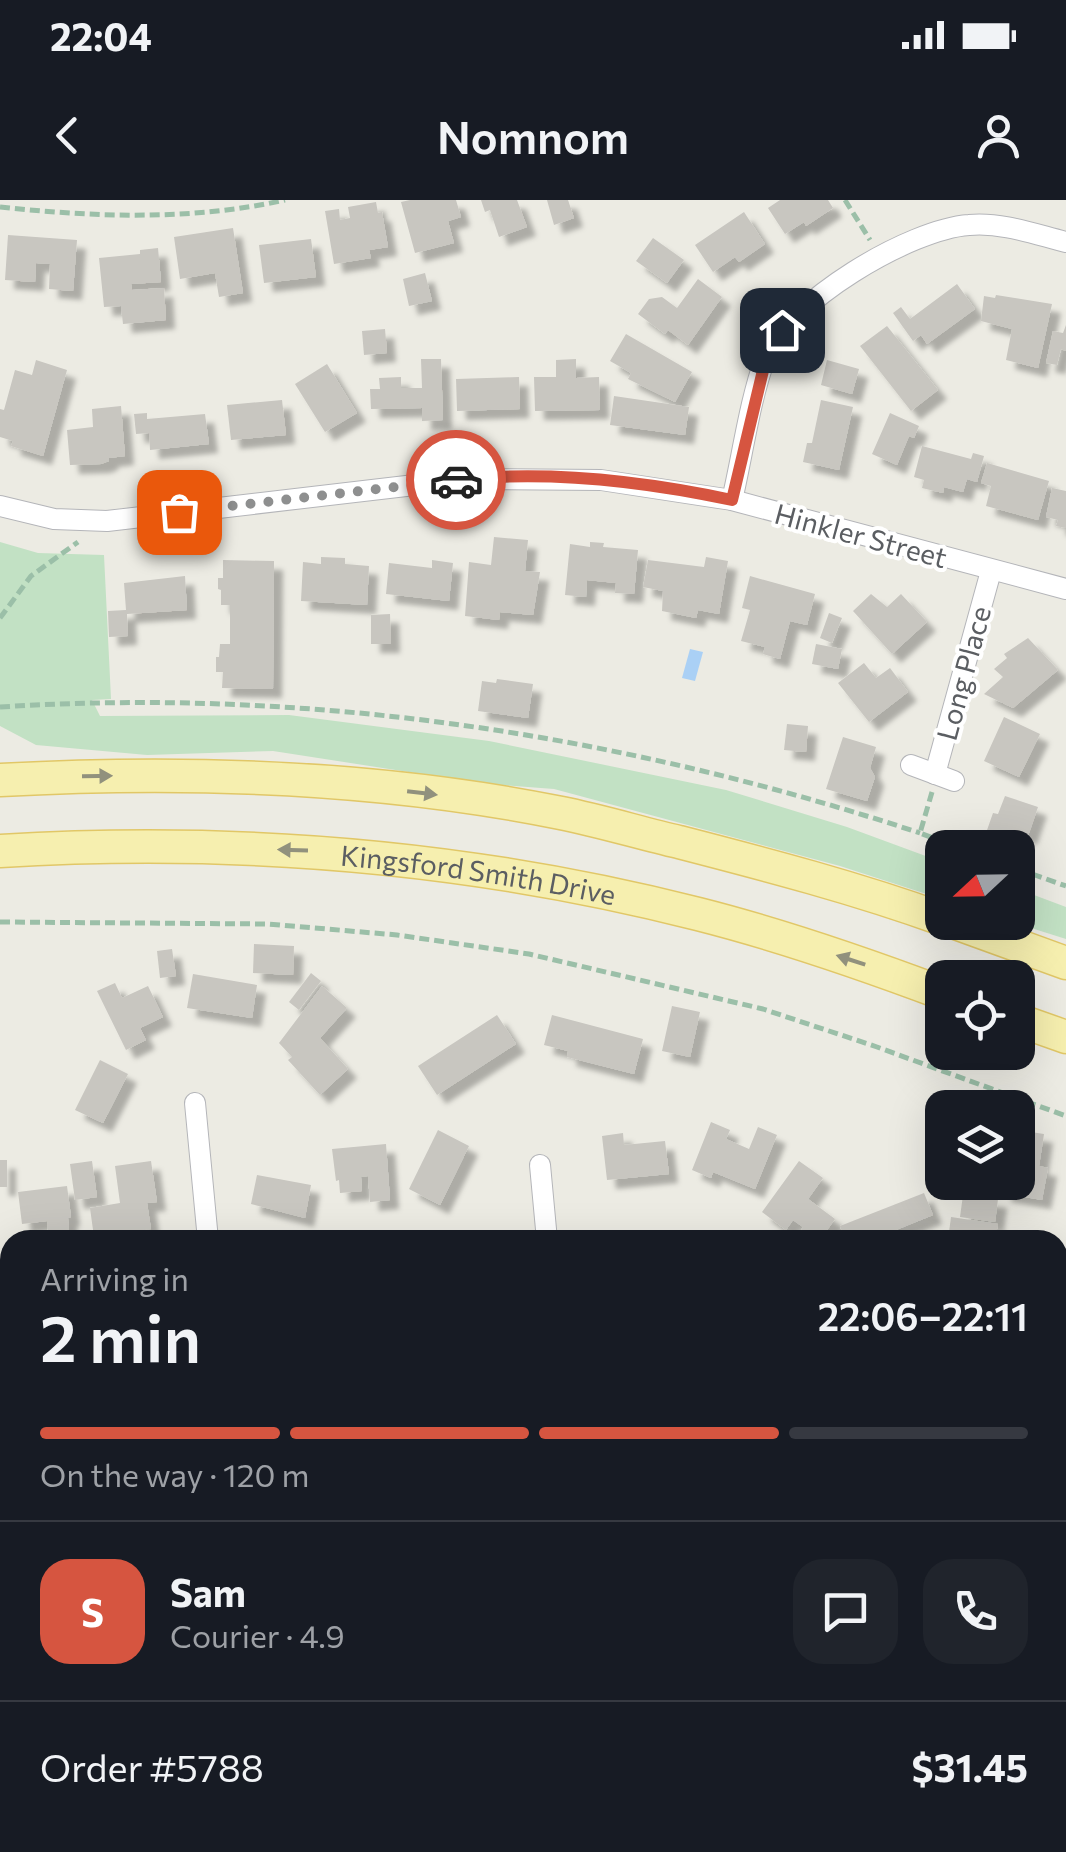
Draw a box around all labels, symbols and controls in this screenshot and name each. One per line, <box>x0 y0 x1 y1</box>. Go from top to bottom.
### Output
text: 22:04 <box>50 12 152 59</box>
icon: back <box>40 108 95 163</box>
text: Nomnom <box>437 108 629 163</box>
icon: person <box>971 108 1026 163</box>
pin <box>740 288 825 373</box>
icon: home <box>755 303 810 358</box>
courier <box>406 430 506 530</box>
icon: car <box>429 453 484 508</box>
pin <box>137 470 222 555</box>
icon: bag <box>152 485 207 540</box>
street label: Hinkler Street <box>771 496 951 574</box>
street label: Long Place <box>929 602 997 744</box>
one-way arrow <box>82 768 114 784</box>
one-way arrow <box>406 785 438 801</box>
north arrow <box>925 830 1035 940</box>
map controls <box>925 830 1035 1200</box>
street label: Kingsford Smith Drive <box>339 838 619 911</box>
one-way arrow <box>277 841 309 857</box>
one-way arrow <box>835 951 865 966</box>
button: locate <box>925 960 1035 1070</box>
button: layers <box>925 1090 1035 1200</box>
text: Arriving in <box>40 1258 189 1298</box>
text: 22:06–22:11 <box>818 1292 1028 1339</box>
text: 2 min <box>40 1296 201 1375</box>
text: On the way · 120 m <box>40 1454 309 1494</box>
button: chat <box>793 1559 898 1664</box>
button: phone <box>923 1559 1028 1664</box>
text: Sam <box>170 1568 246 1615</box>
text: S <box>81 1588 104 1635</box>
text: Courier · 4.9 <box>170 1615 345 1655</box>
text: Order #5788 <box>40 1743 264 1790</box>
text: $31.45 <box>912 1743 1028 1790</box>

